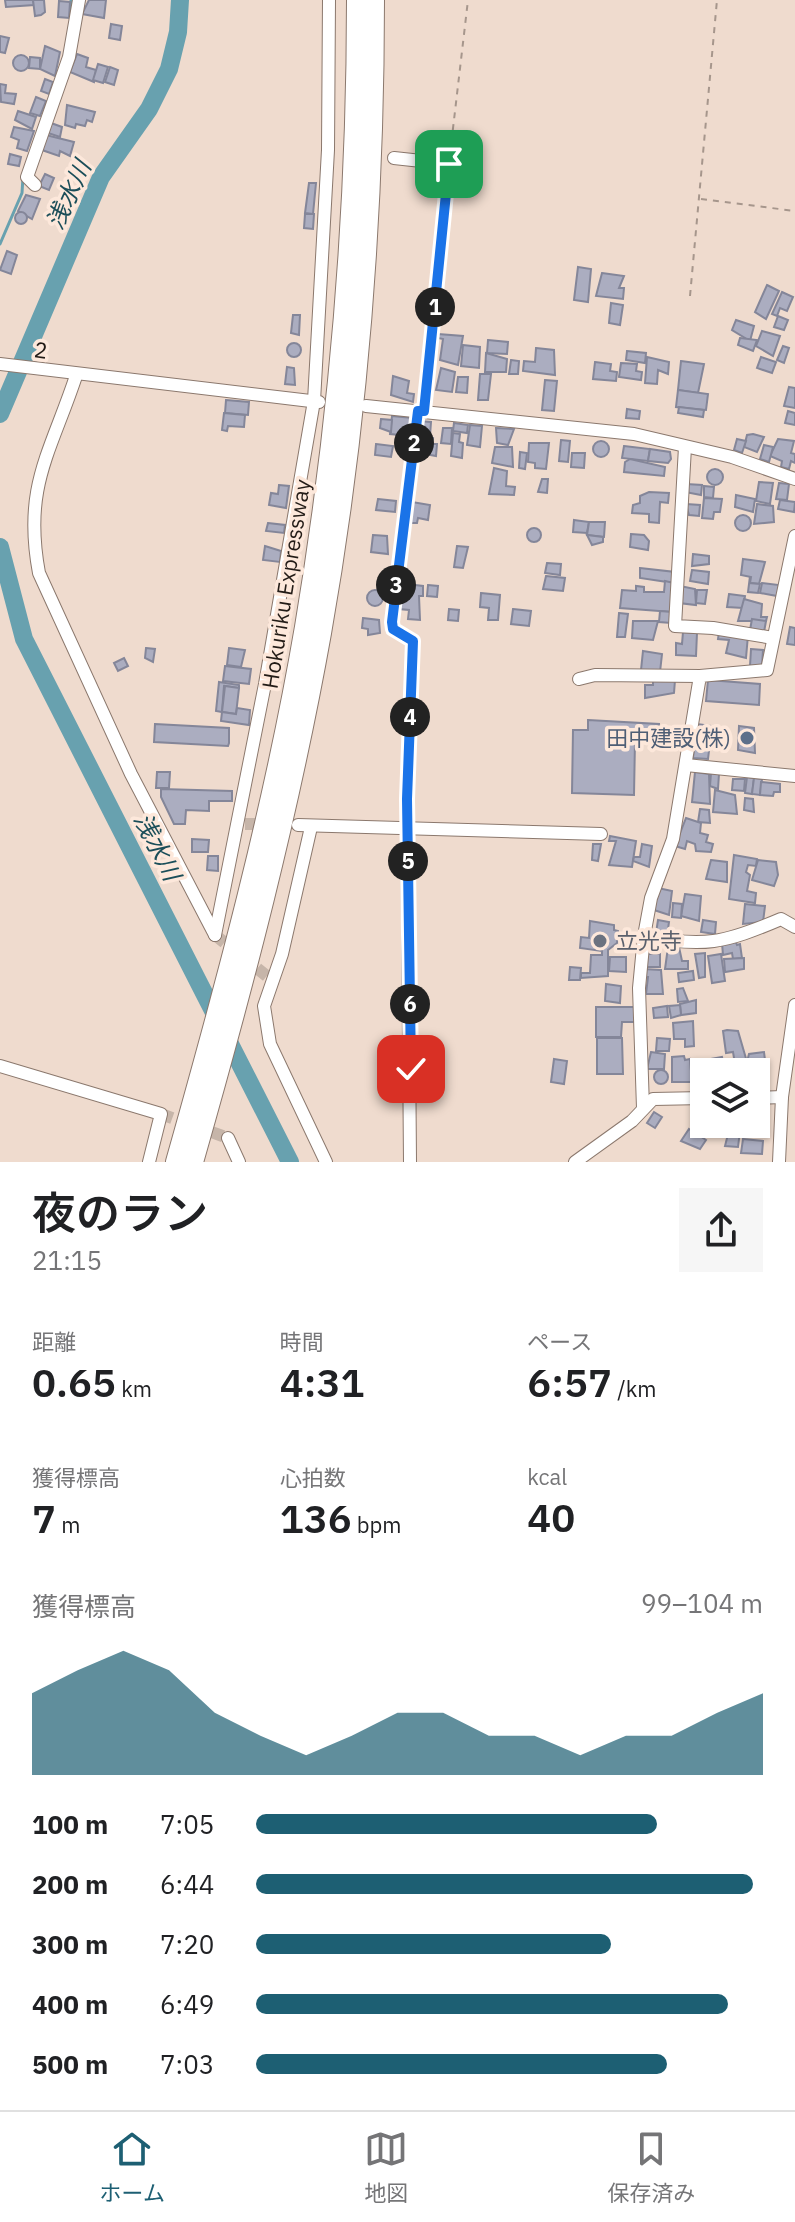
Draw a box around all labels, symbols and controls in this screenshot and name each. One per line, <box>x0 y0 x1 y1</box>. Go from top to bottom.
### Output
pin <box>415 130 483 198</box>
icon: arrive <box>427 142 471 186</box>
water label: 浅水川 <box>38 152 99 234</box>
pin: 1 <box>415 287 455 327</box>
text: 1 <box>428 292 442 321</box>
street label: 2 <box>33 334 50 365</box>
pin: 2 <box>394 423 434 463</box>
text: 2 <box>407 428 421 457</box>
street label: Hokuriku Expressway <box>255 477 316 691</box>
pin: 3 <box>376 565 416 605</box>
text: 3 <box>389 570 403 599</box>
pin: 4 <box>390 697 430 737</box>
text: 4 <box>403 702 417 731</box>
place label: 田中建設(株) <box>606 723 731 752</box>
marker: 田中建設(株) <box>738 729 756 747</box>
water label: 浅水川 <box>127 807 190 889</box>
pin: 5 <box>388 841 428 881</box>
text: 5 <box>401 846 415 875</box>
place label: 立光寺 <box>616 926 682 955</box>
marker: 立光寺 <box>591 932 609 950</box>
pin: 6 <box>390 984 430 1024</box>
text: 6 <box>403 989 417 1018</box>
pin <box>377 1035 445 1103</box>
icon: check <box>389 1047 433 1091</box>
map controls <box>690 1058 770 1138</box>
button: layers <box>690 1058 770 1138</box>
text: 夜のラン <box>32 1184 208 1241</box>
button: share <box>679 1188 763 1272</box>
text: 21:15 <box>32 1243 102 1277</box>
text: 距離 <box>32 1327 76 1356</box>
text: 時間 <box>280 1327 324 1356</box>
text: ペース <box>527 1327 592 1356</box>
text: 0.65 <box>32 1356 116 1408</box>
text: 4:31 <box>280 1356 364 1408</box>
text: 6:57 <box>527 1356 612 1408</box>
text: km <box>116 1374 152 1403</box>
text: /km <box>612 1374 657 1403</box>
text: kcal <box>527 1462 567 1491</box>
text: 獲得標高 <box>32 1463 120 1492</box>
text: 心拍数 <box>280 1463 346 1492</box>
text: 40 <box>527 1491 575 1543</box>
text: 7 <box>32 1492 56 1544</box>
text: 136 <box>280 1492 352 1544</box>
text: m <box>56 1510 80 1539</box>
text: bpm <box>352 1510 402 1539</box>
text: 99–104 m <box>641 1586 763 1620</box>
text: 獲得標高 <box>32 1589 136 1623</box>
text: 100 m <box>32 1807 108 1841</box>
text: 7:05 <box>160 1807 214 1841</box>
text: 200 m <box>32 1867 108 1901</box>
text: 6:44 <box>160 1867 214 1901</box>
text: 300 m <box>32 1927 108 1961</box>
text: 7:20 <box>160 1927 214 1961</box>
text: 400 m <box>32 1987 108 2021</box>
text: 6:49 <box>160 1987 214 2021</box>
text: 500 m <box>32 2047 108 2081</box>
text: 7:03 <box>160 2047 214 2081</box>
tab: ホーム <box>100 2127 165 2207</box>
tab: 地図 <box>364 2127 408 2207</box>
tab: 保存済み <box>607 2127 695 2207</box>

